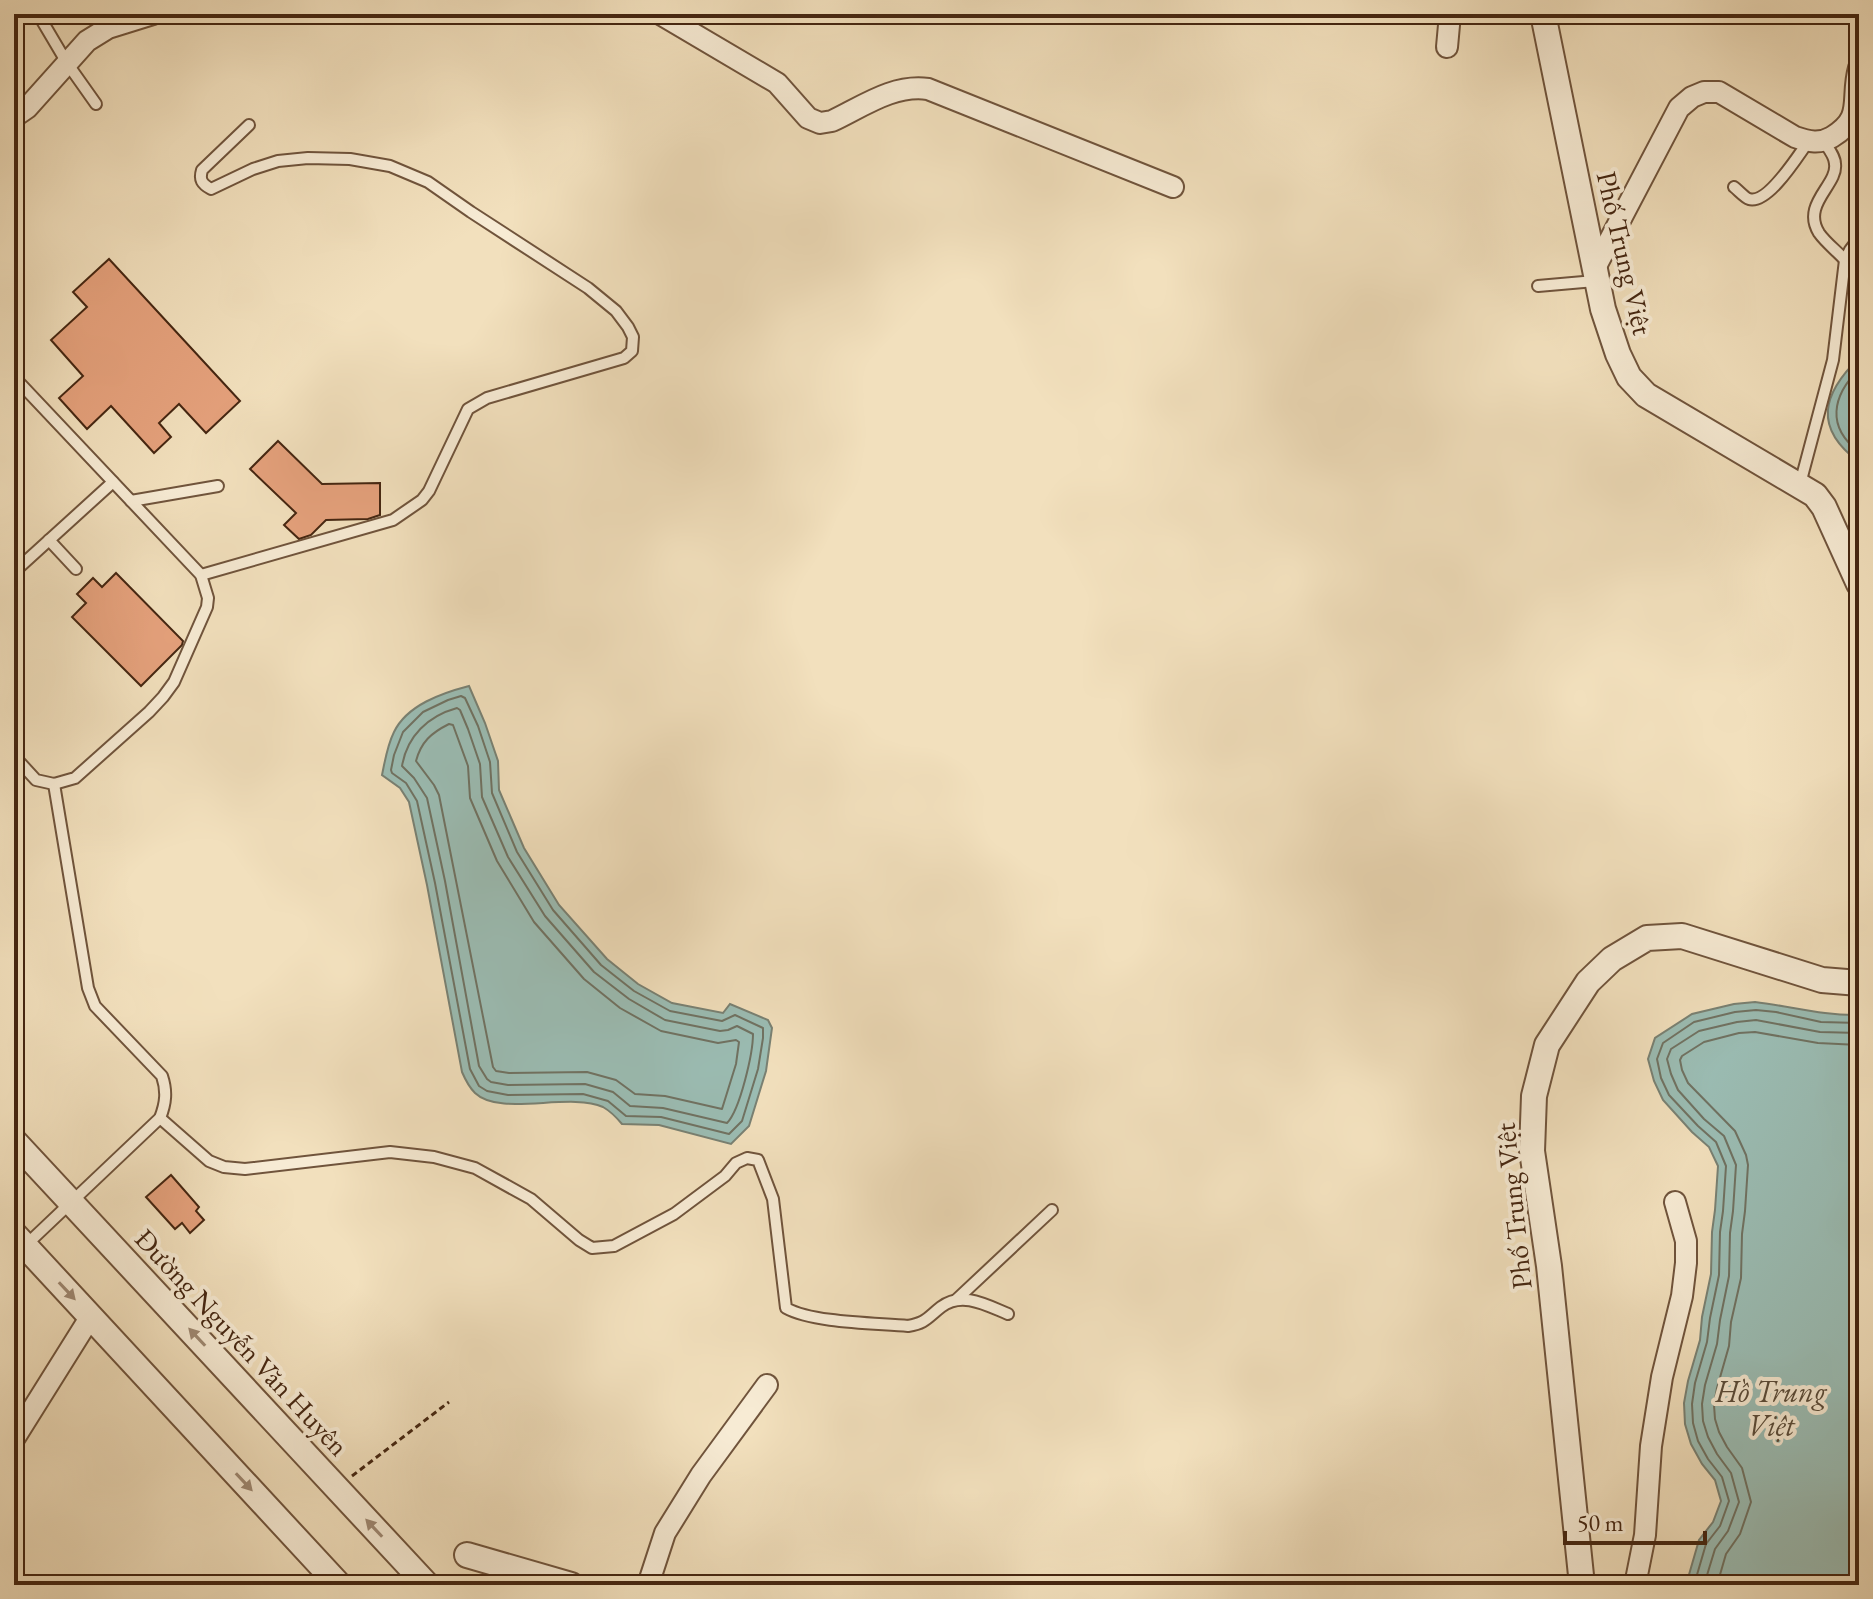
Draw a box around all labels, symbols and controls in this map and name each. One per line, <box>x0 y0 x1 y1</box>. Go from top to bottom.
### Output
street label: Phố Trung Việt <box>1589 168 1661 339</box>
street label: Phố Trung Việt <box>1486 1121 1540 1291</box>
street label: Đường Nguyễn Văn Huyên <box>127 1221 357 1463</box>
one-way arrow <box>58 1281 76 1300</box>
one-way arrow <box>188 1328 206 1347</box>
water label: Hồ Trung Việt <box>1715 1372 1828 1445</box>
one-way arrow <box>234 1472 252 1491</box>
scale bar <box>1565 1495 1705 1545</box>
text: 50 m <box>1577 1507 1624 1538</box>
one-way arrow <box>365 1519 383 1538</box>

